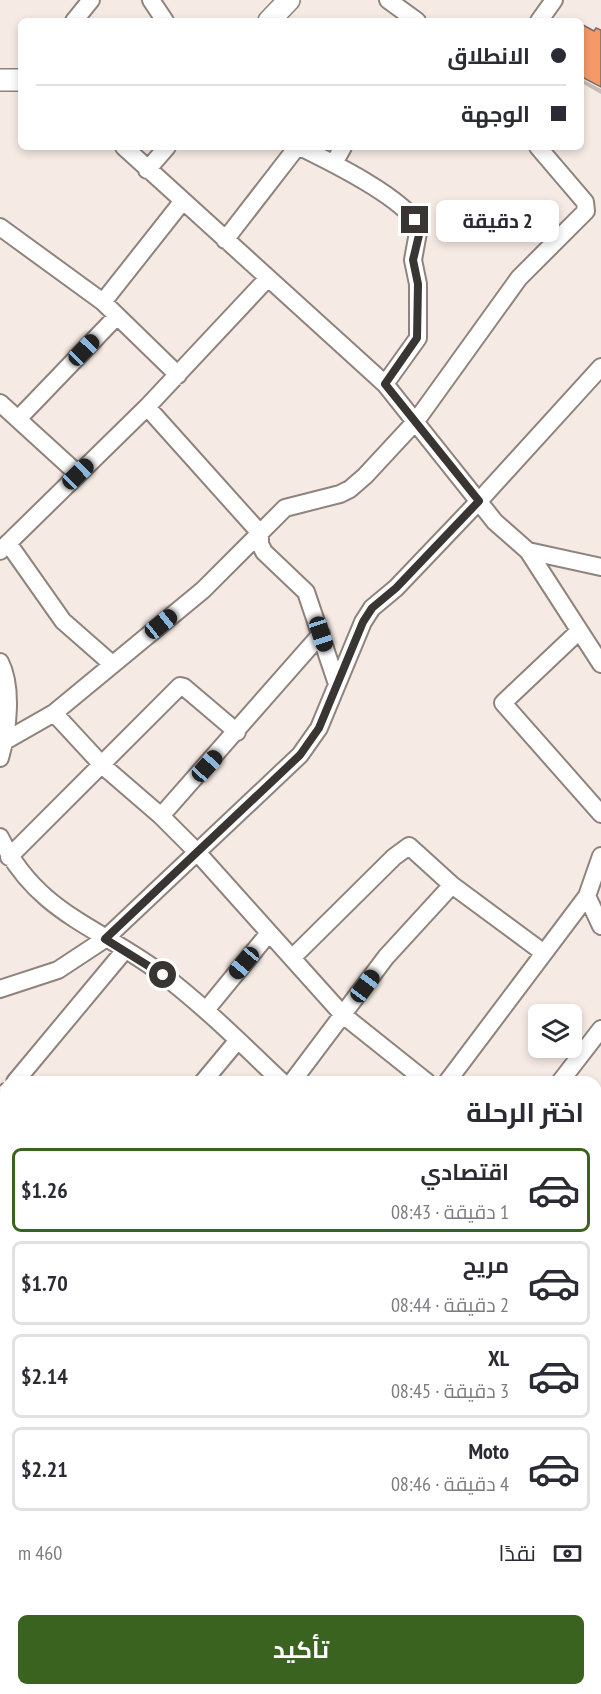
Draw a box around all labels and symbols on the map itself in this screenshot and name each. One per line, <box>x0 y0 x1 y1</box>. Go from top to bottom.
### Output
callout: 2 دقيقة <box>436 199 559 241</box>
route end <box>401 206 428 233</box>
car <box>65 331 103 369</box>
car <box>59 455 97 493</box>
car <box>141 606 181 642</box>
car <box>307 614 335 654</box>
car <box>188 747 226 785</box>
car <box>226 943 262 983</box>
route start <box>149 961 176 988</box>
car <box>347 966 383 1006</box>

